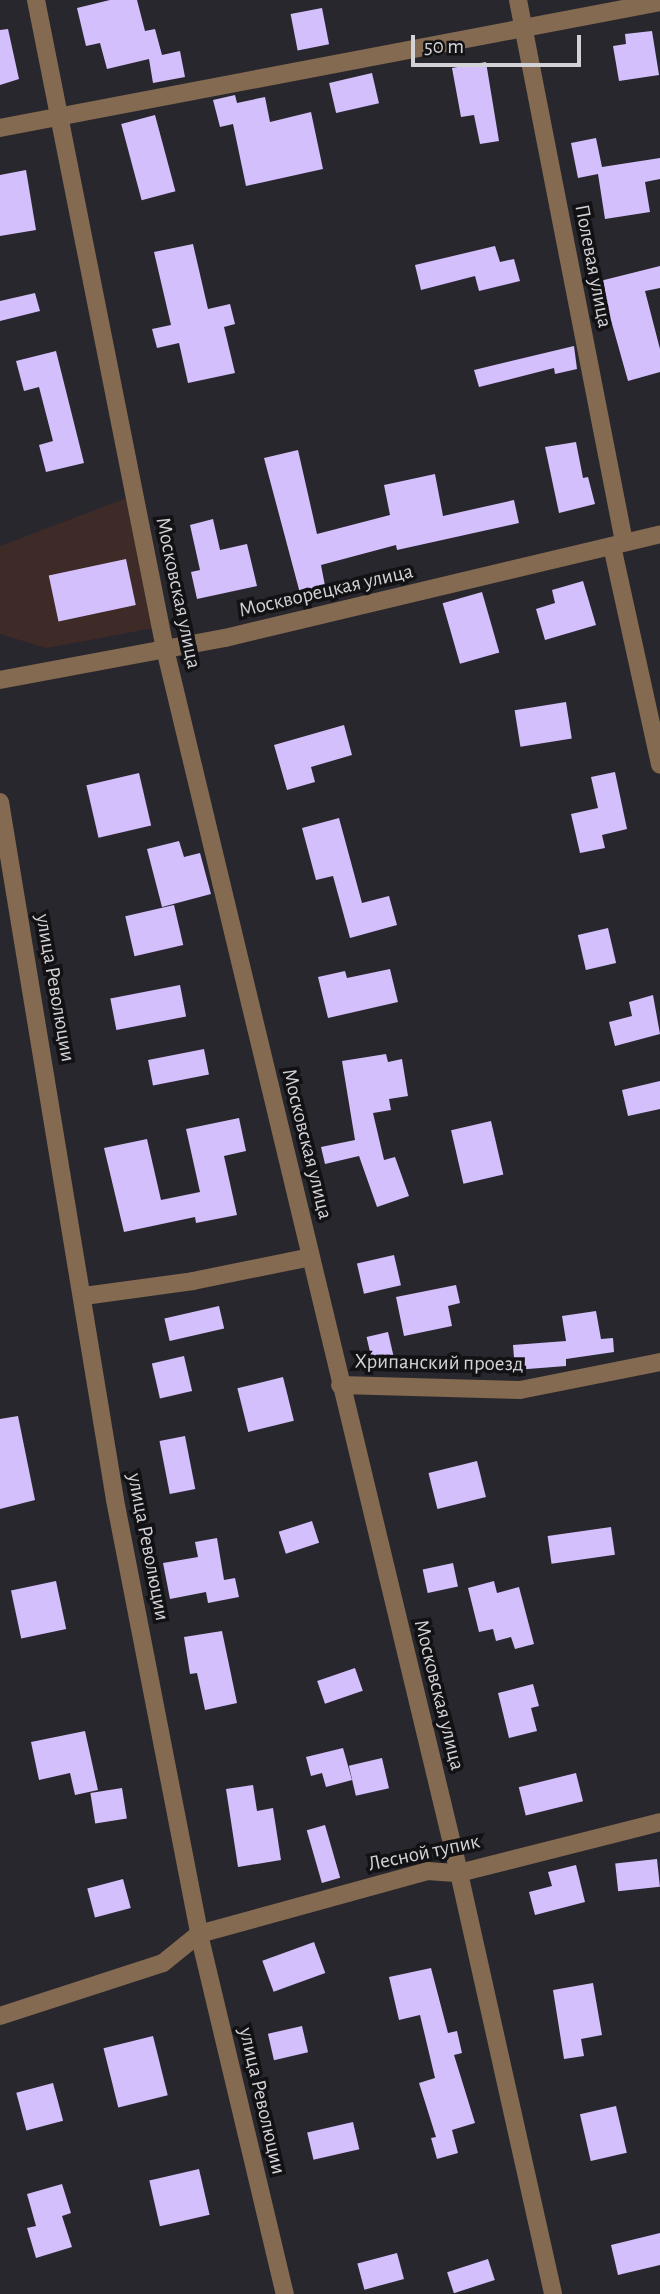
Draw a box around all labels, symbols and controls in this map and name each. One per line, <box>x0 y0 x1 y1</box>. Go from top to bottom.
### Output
scale bar <box>415 21 585 65</box>
text: 50 m <box>424 36 464 57</box>
street label: Полевая улица <box>569 202 617 330</box>
street label: Московская улица <box>150 515 206 671</box>
street label: Москворецкая улица <box>236 559 416 623</box>
street label: улица Революции <box>30 912 80 1064</box>
street label: Московская улица <box>276 1066 338 1222</box>
street label: Хрипанский проезд <box>354 1349 524 1377</box>
street label: улица Революции <box>121 1471 175 1623</box>
street label: Московская улица <box>408 1617 470 1773</box>
street label: Лесной тупик <box>366 1829 482 1877</box>
street label: улица Революции <box>233 2025 291 2177</box>

